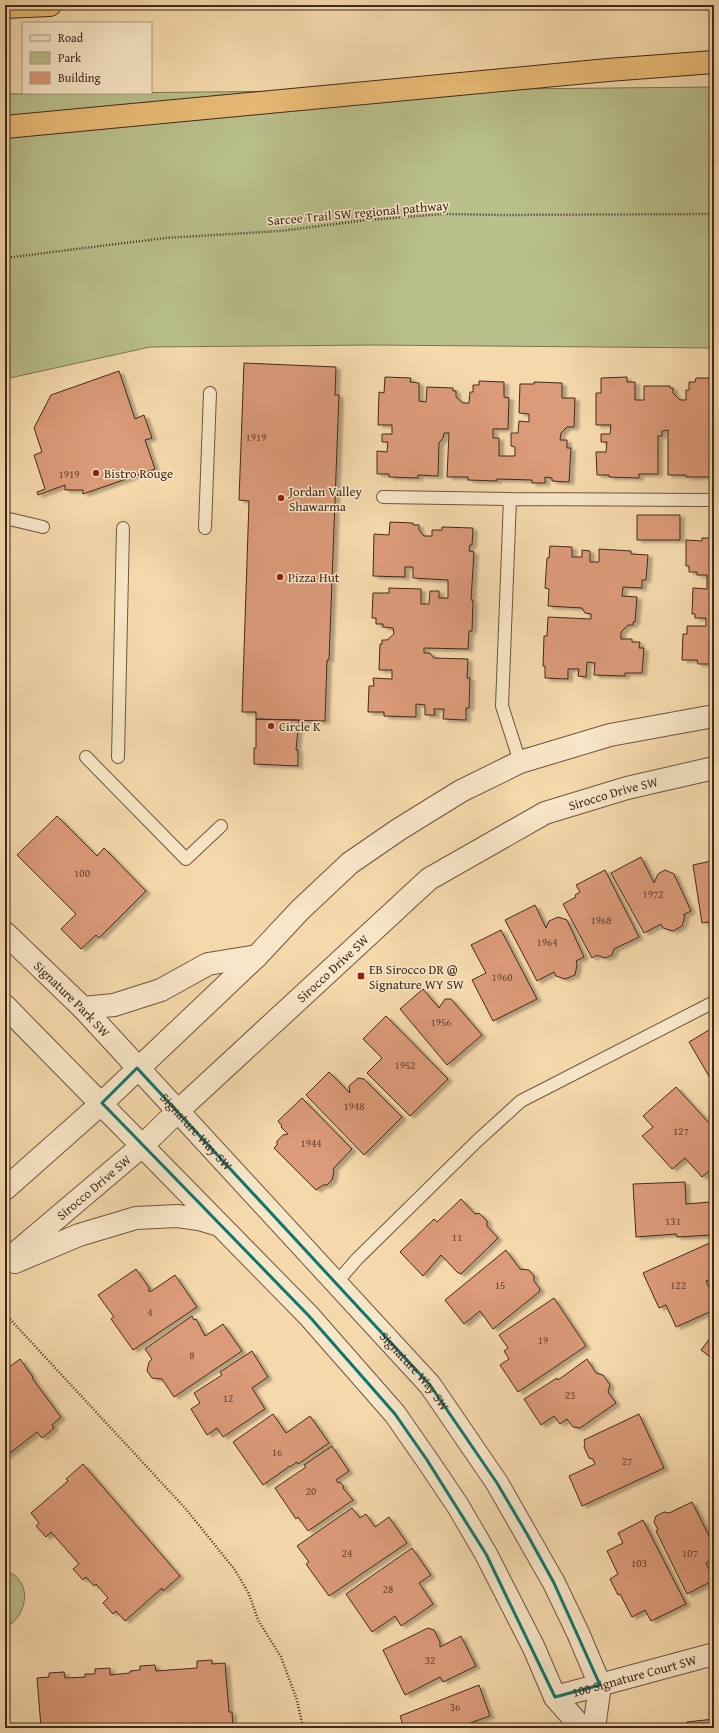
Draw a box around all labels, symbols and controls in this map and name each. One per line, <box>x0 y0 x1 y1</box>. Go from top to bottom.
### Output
legend <box>22 22 152 94</box>
text: Road <box>58 29 84 46</box>
text: Park <box>58 49 82 66</box>
text: Building <box>58 69 101 86</box>
street label: Sarcee Trail SW regional pathway <box>266 196 450 230</box>
house number: 1919 <box>245 429 267 445</box>
place label: Bistro Rouge <box>104 464 173 483</box>
house number: 1919 <box>58 466 80 482</box>
marker: Bistro Rouge <box>91 468 101 478</box>
place label: Jordan Valley Shawarma <box>287 482 362 516</box>
marker: Jordan Valley Shawarma <box>276 493 286 503</box>
place label: Pizza Hut <box>288 568 340 587</box>
marker: Pizza Hut <box>275 572 285 582</box>
place label: Circle K <box>279 717 321 736</box>
marker: Circle K <box>266 721 276 731</box>
street label: Sirocco Drive SW <box>566 772 660 815</box>
house number: 100 <box>74 865 90 881</box>
house number: 1972 <box>642 886 664 902</box>
house number: 1968 <box>590 912 612 928</box>
street label: Sirocco Drive SW <box>292 930 373 1007</box>
house number: 1964 <box>536 934 558 950</box>
street label: Signature Park SW <box>30 956 115 1041</box>
place label: EB Sirocco DR @ Signature WY SW <box>369 960 464 994</box>
house number: 1960 <box>491 969 513 985</box>
marker: EB Sirocco DR @ Signature WY SW <box>356 971 366 981</box>
house number: 1956 <box>430 1014 452 1030</box>
house number: 1952 <box>394 1057 416 1073</box>
street label: Signature Way SW <box>156 1089 237 1174</box>
house number: 1948 <box>343 1098 365 1114</box>
house number: 127 <box>673 1123 689 1139</box>
house number: 1944 <box>300 1135 322 1151</box>
street label: Sirocco Drive SW <box>52 1150 135 1224</box>
house number: 131 <box>665 1213 681 1229</box>
house number: 11 <box>452 1229 462 1245</box>
house number: 15 <box>495 1277 505 1293</box>
house number: 122 <box>670 1277 686 1293</box>
house number: 4 <box>147 1304 153 1320</box>
street label: Signature Way SW <box>375 1327 454 1414</box>
house number: 19 <box>538 1332 548 1348</box>
house number: 8 <box>189 1347 195 1363</box>
house number: 23 <box>565 1387 575 1403</box>
house number: 12 <box>223 1390 233 1406</box>
house number: 16 <box>272 1444 282 1460</box>
house number: 27 <box>622 1453 632 1469</box>
house number: 20 <box>306 1483 316 1499</box>
house number: 24 <box>342 1545 352 1561</box>
house number: 107 <box>682 1545 698 1561</box>
house number: 103 <box>631 1555 647 1571</box>
house number: 28 <box>383 1581 393 1597</box>
street label: 100 Signature Court SW <box>570 1650 699 1702</box>
house number: 32 <box>425 1652 435 1668</box>
house number: 36 <box>450 1699 460 1715</box>

